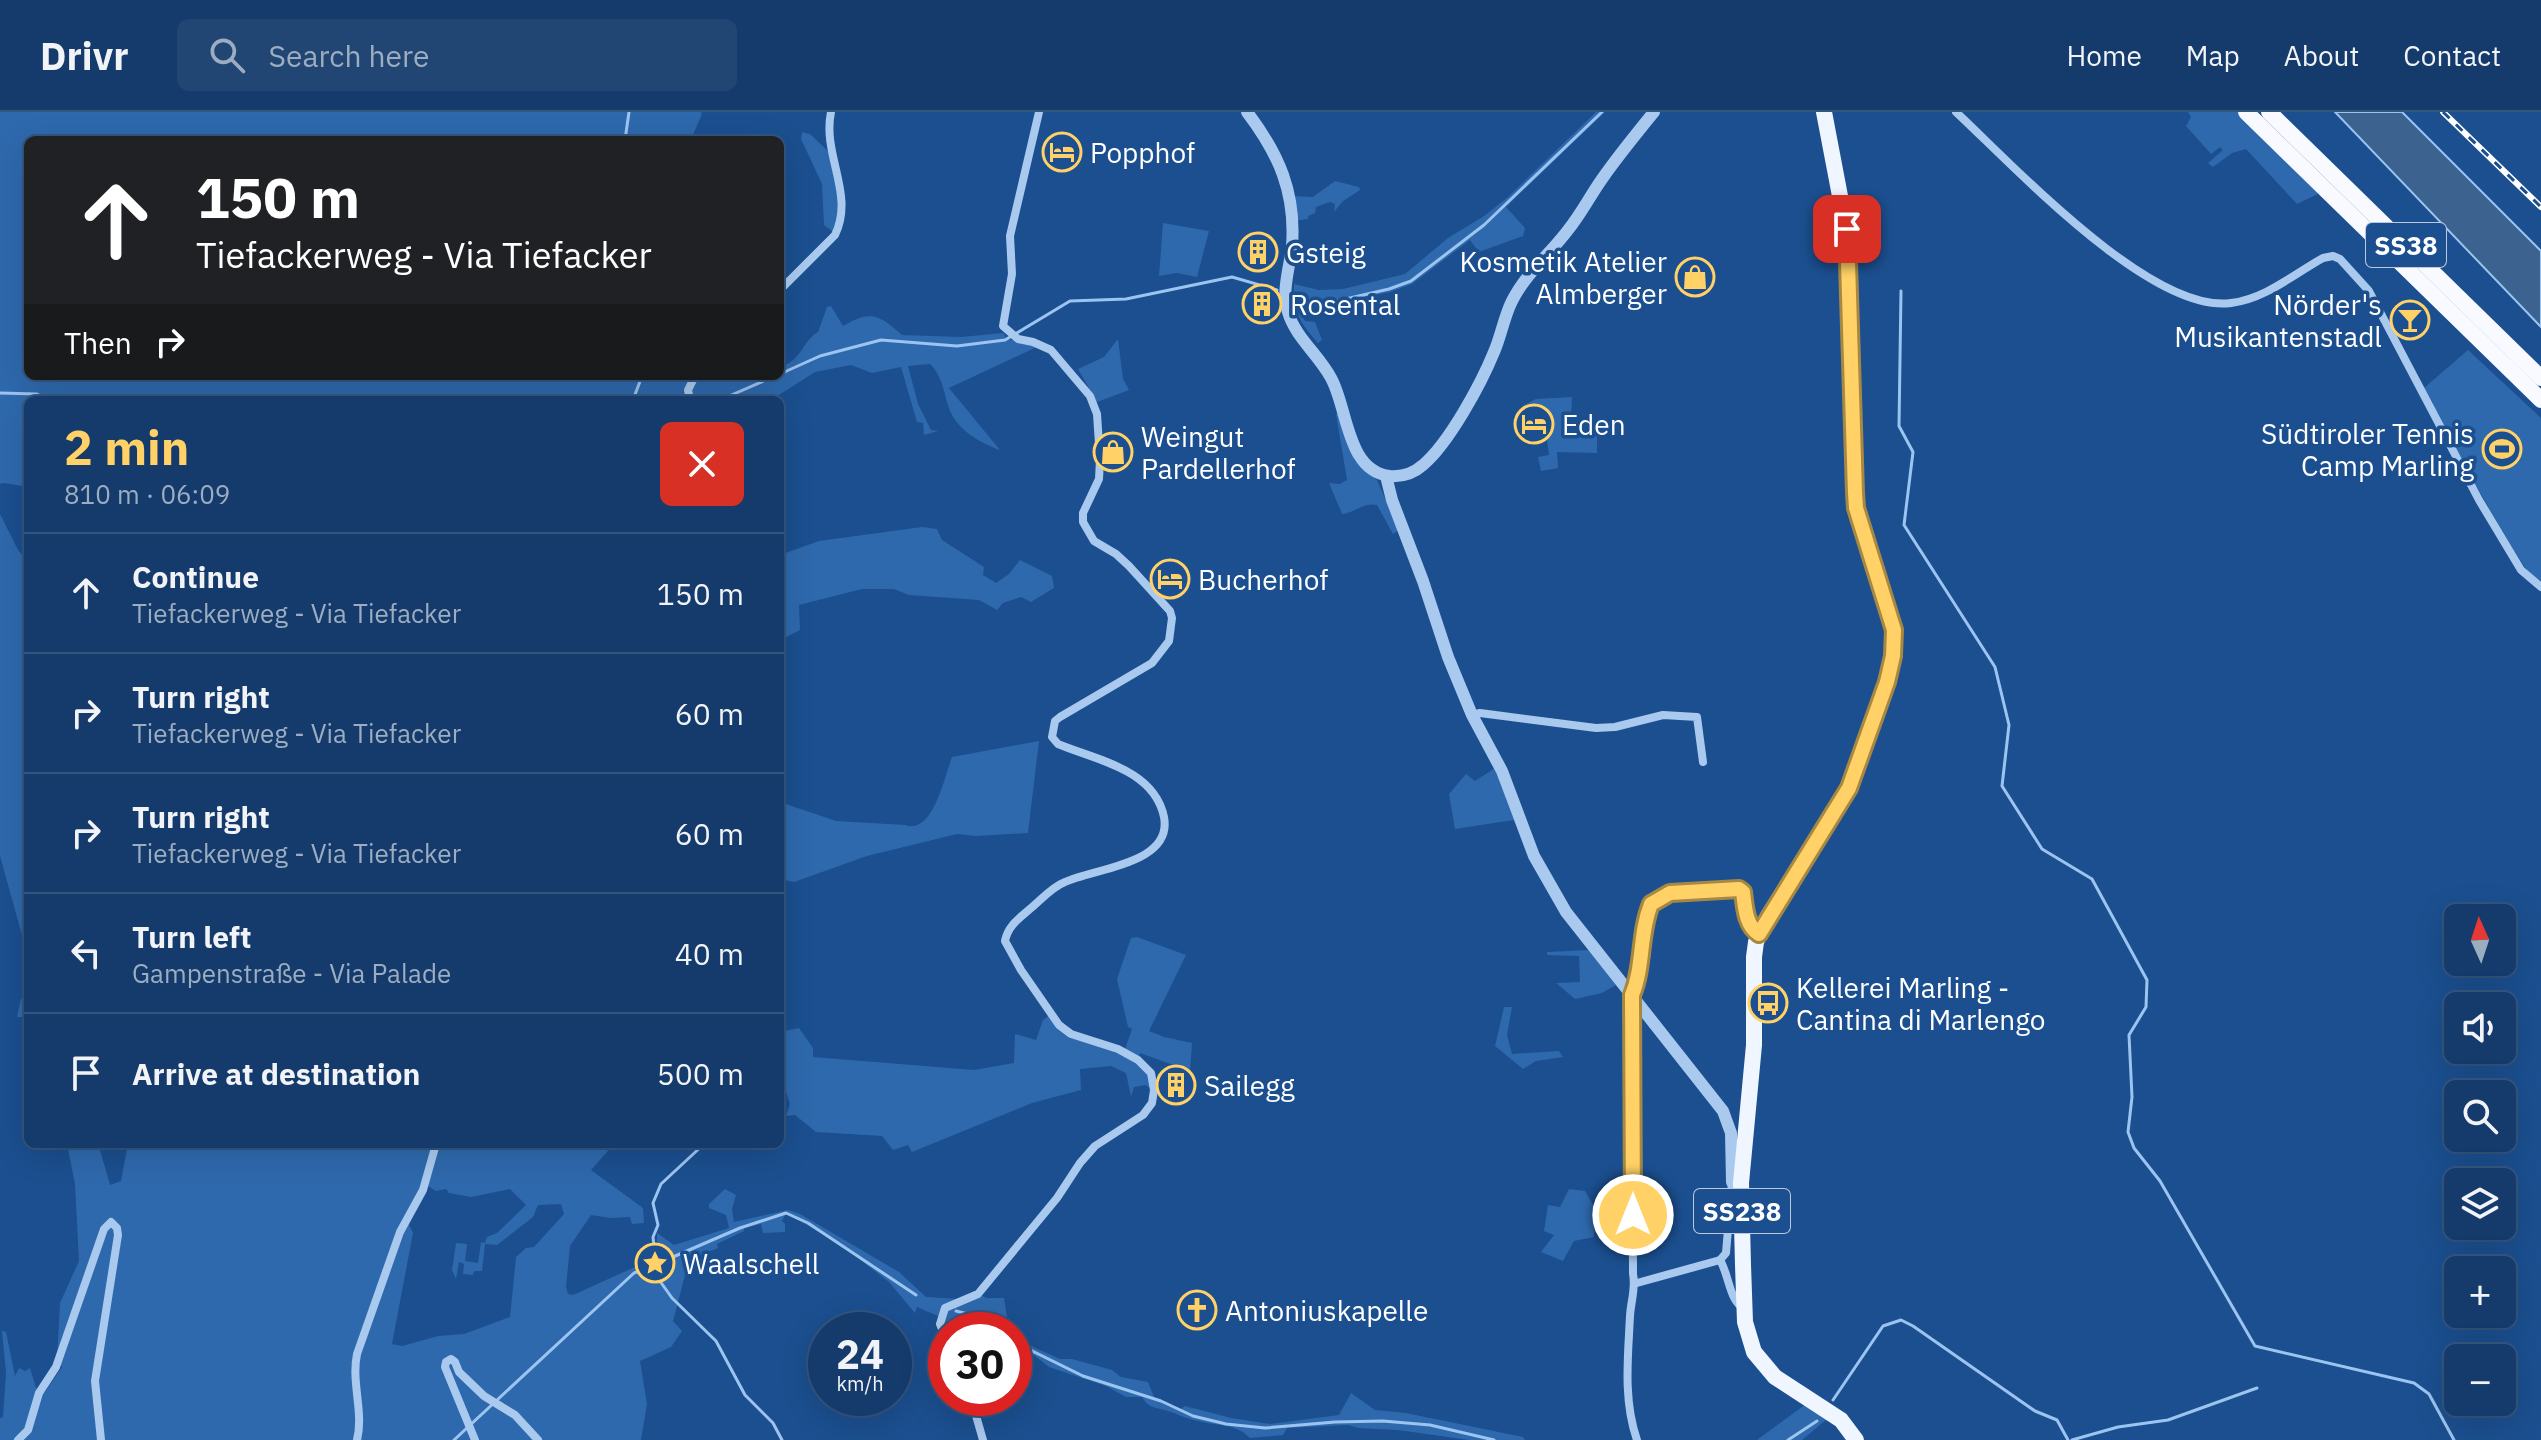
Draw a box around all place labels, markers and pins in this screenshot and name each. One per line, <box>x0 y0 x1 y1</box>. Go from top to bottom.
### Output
hotel icon: Popphof <box>1041 131 1083 173</box>
place label: Popphof <box>1090 134 1195 171</box>
pin <box>1813 195 1881 263</box>
building icon: Gsteig <box>1237 231 1279 273</box>
place label: Gsteig <box>1286 234 1366 271</box>
place label: Kosmetik Atelier Almberger <box>1459 243 1667 312</box>
shop icon: Kosmetik Atelier Almberger <box>1674 256 1716 298</box>
building icon: Rosental <box>1241 283 1283 325</box>
place label: Rosental <box>1290 286 1401 323</box>
place label: Nörder's Musikantenstadl <box>2174 286 2382 355</box>
bar icon: Nörder's Musikantenstadl <box>2389 299 2431 341</box>
hotel icon: Eden <box>1513 403 1555 445</box>
place label: Eden <box>1562 406 1626 443</box>
place label: Südtiroler Tennis Camp Marling <box>2261 415 2474 484</box>
place label: Weingut Pardellerhof <box>1141 418 1296 487</box>
sports icon: Südtiroler Tennis Camp Marling <box>2481 428 2523 470</box>
shop icon: Weingut Pardellerhof <box>1092 431 1134 473</box>
hotel icon: Bucherhof <box>1149 558 1191 600</box>
place label: Bucherhof <box>1198 561 1328 598</box>
place label: Kellerei Marling - Cantina di Marlengo <box>1796 969 2046 1038</box>
bus stop icon: Kellerei Marling - Cantina di Marlengo <box>1747 982 1789 1024</box>
building icon: Sailegg <box>1155 1064 1197 1106</box>
place label: Sailegg <box>1204 1067 1295 1104</box>
place icon: Waalschell <box>634 1242 676 1284</box>
place label: Waalschell <box>683 1245 819 1282</box>
church icon: Antoniuskapelle <box>1176 1289 1218 1331</box>
place label: Antoniuskapelle <box>1225 1292 1428 1329</box>

